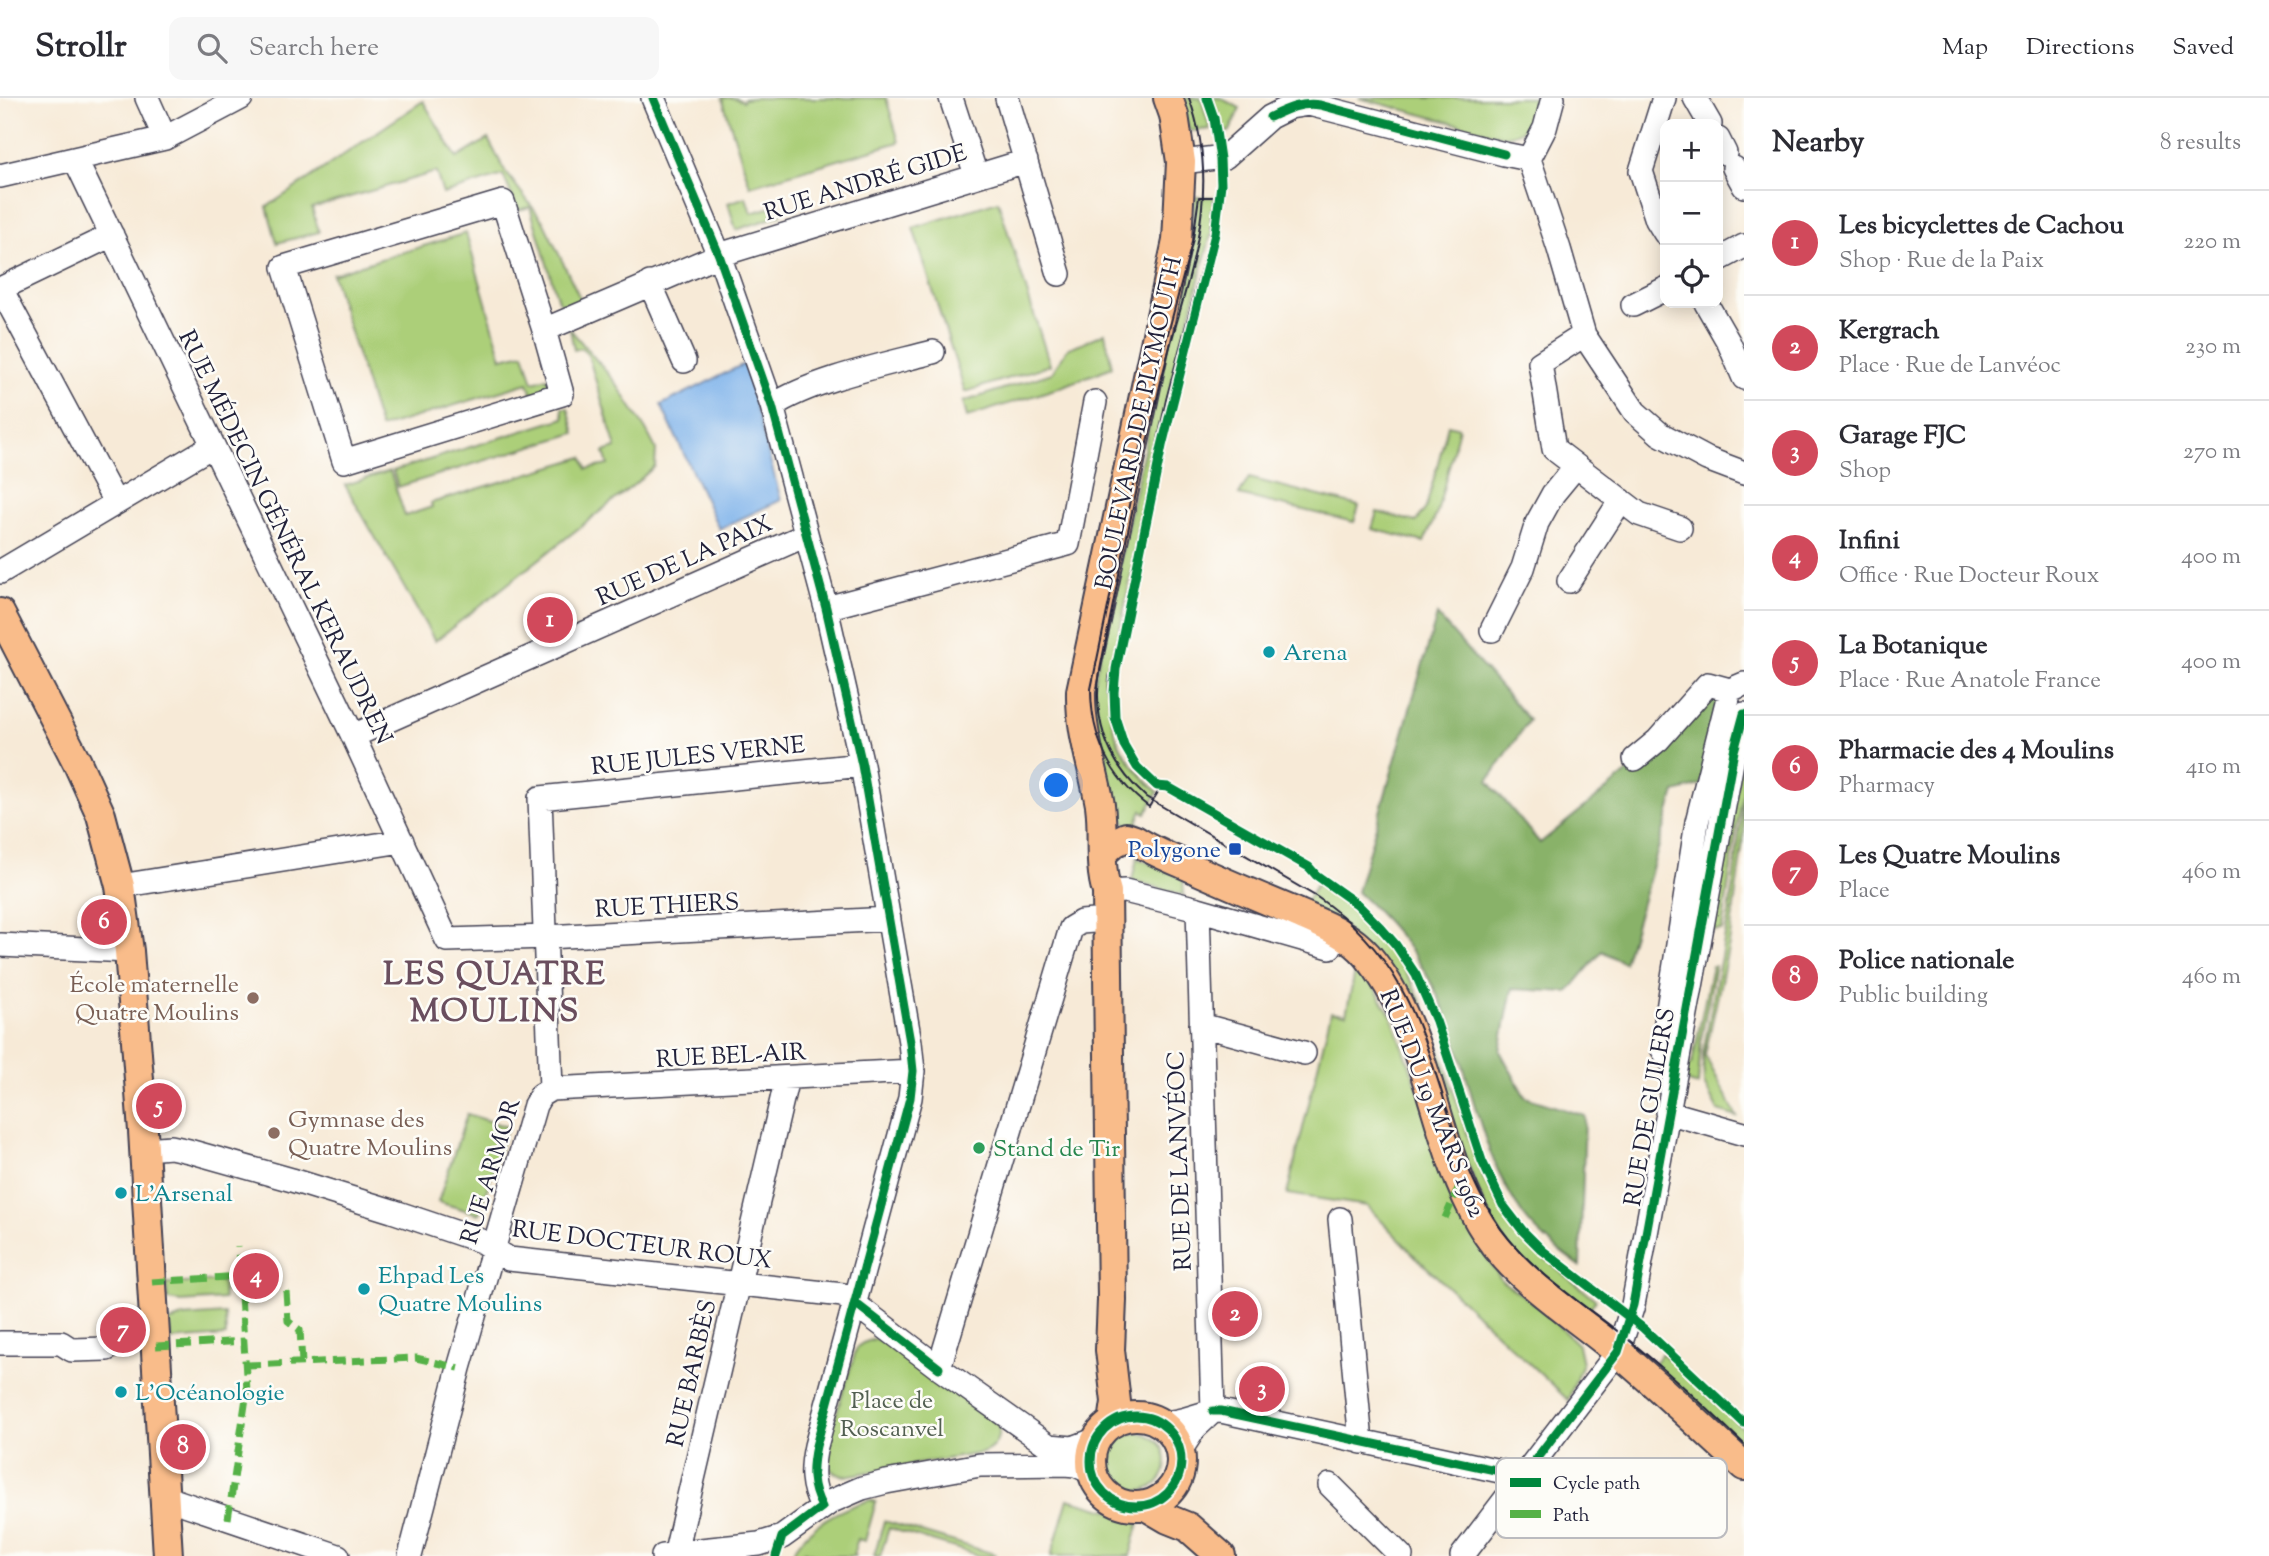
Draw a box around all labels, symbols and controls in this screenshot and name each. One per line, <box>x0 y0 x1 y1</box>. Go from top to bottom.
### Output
search box <box>169 17 659 80</box>
text: Strollr <box>35 24 127 72</box>
icon: search <box>193 29 231 67</box>
text: Search here <box>249 30 379 67</box>
text: Map <box>1942 31 1988 65</box>
text: Directions <box>2026 31 2134 65</box>
text: Saved <box>2172 31 2234 65</box>
map controls <box>1660 119 1723 308</box>
button: + <box>1660 119 1723 182</box>
text: Nearby <box>1772 122 1864 165</box>
text: 8 results <box>2160 127 2241 160</box>
street label: RUE ANDRÉ GIDE <box>760 137 972 231</box>
button: − <box>1660 182 1723 245</box>
text: Les bicyclettes de Cachou <box>1839 208 2124 245</box>
text: 1 <box>1791 226 1799 259</box>
text: 220 m <box>2183 226 2241 259</box>
button: locate <box>1660 245 1723 308</box>
text: Shop · Rue de la Paix <box>1839 245 2044 278</box>
street label: BOULEVARD DE PLYMOUTH <box>1088 254 1192 593</box>
text: Kergrach <box>1839 313 1940 350</box>
street label: RUE MÉDECIN GÉNÉRAL KERAUDREN <box>169 325 400 751</box>
text: 2 <box>1790 331 1800 364</box>
text: 230 m <box>2185 331 2241 364</box>
text: Place · Rue de Lanvéoc <box>1839 350 2061 383</box>
text: Garage FJC <box>1839 418 1966 455</box>
text: 3 <box>1790 436 1800 469</box>
text: 270 m <box>2183 436 2241 469</box>
text: Shop <box>1839 455 1891 488</box>
street label: RUE DE LA PAIX <box>591 508 778 616</box>
text: Infini <box>1839 523 1900 560</box>
text: 4 <box>1789 541 1801 574</box>
text: 400 m <box>2181 541 2241 574</box>
text: Office · Rue Docteur Roux <box>1839 560 2099 593</box>
pin: 1 <box>527 594 573 646</box>
text: La Botanique <box>1839 628 1988 665</box>
place label: Arena <box>1283 637 1347 671</box>
marker: Arena <box>1261 644 1277 660</box>
text: 5 <box>1791 646 1799 679</box>
text: 400 m <box>2181 646 2241 679</box>
text: Place · Rue Anatole France <box>1839 665 2101 698</box>
street label: RUE JULES VERNE <box>590 729 807 785</box>
text: Pharmacie des 4 Moulins <box>1839 733 2114 770</box>
text: 6 <box>1789 751 1801 784</box>
text: 410 m <box>2186 751 2241 784</box>
your location <box>1039 768 1073 802</box>
text: Pharmacy <box>1839 770 1935 803</box>
place label: Polygone <box>1128 834 1221 868</box>
text: Les Quatre Moulins <box>1839 838 2060 875</box>
marker: Polygone <box>1227 841 1243 857</box>
text: 7 <box>1789 856 1801 889</box>
text: 460 m <box>2182 856 2241 889</box>
text: Place <box>1839 875 1890 908</box>
street label: RUE THIERS <box>594 886 740 928</box>
pin: 6 <box>81 896 127 948</box>
text: Police nationale <box>1839 943 2014 980</box>
district label: LES QUATRE MOULINS <box>383 953 607 1036</box>
text: 8 <box>1789 961 1801 994</box>
text: 460 m <box>2182 961 2241 994</box>
place label: École maternelle Quatre Moulins <box>69 969 239 1031</box>
text: Public building <box>1839 980 1988 1013</box>
street label: RUE DU 19 MARS 1962 <box>1370 984 1493 1223</box>
marker: École maternelle Quatre Moulins <box>245 990 261 1006</box>
street label: RUE DE GUILERS <box>1617 1005 1685 1209</box>
street label: RUE BEL-AIR <box>655 1036 808 1078</box>
street label: RUE DE LANVÉOC <box>1160 1050 1202 1272</box>
pin: 5 <box>136 1080 182 1132</box>
street label: RUE ARMOR <box>454 1094 530 1249</box>
place label: Gymnase des Quatre Moulins <box>288 1104 452 1166</box>
marker: Gymnase des Quatre Moulins <box>266 1125 282 1141</box>
place label: Stand de Tir <box>993 1133 1120 1167</box>
marker: Stand de Tir <box>971 1140 987 1156</box>
place label: L'Arsenal <box>135 1178 233 1212</box>
marker: L'Arsenal <box>113 1185 129 1201</box>
street label: RUE DOCTEUR ROUX <box>510 1213 774 1279</box>
pin: 4 <box>233 1250 279 1302</box>
place label: Ehpad Les Quatre Moulins <box>378 1260 542 1322</box>
marker: Ehpad Les Quatre Moulins <box>356 1281 372 1297</box>
pin: 2 <box>1212 1288 1258 1340</box>
street label: RUE BARBÈS <box>660 1297 726 1450</box>
pin: 7 <box>100 1304 146 1356</box>
pin: 3 <box>1239 1363 1285 1415</box>
place label: L'Océanologie <box>135 1377 285 1411</box>
marker: L'Océanologie <box>113 1384 129 1400</box>
park label: Place de Roscanvel <box>840 1385 944 1447</box>
pin: 8 <box>160 1421 206 1473</box>
legend <box>1496 1458 1727 1538</box>
text: Cycle path <box>1553 1471 1640 1498</box>
text: Path <box>1553 1503 1590 1530</box>

